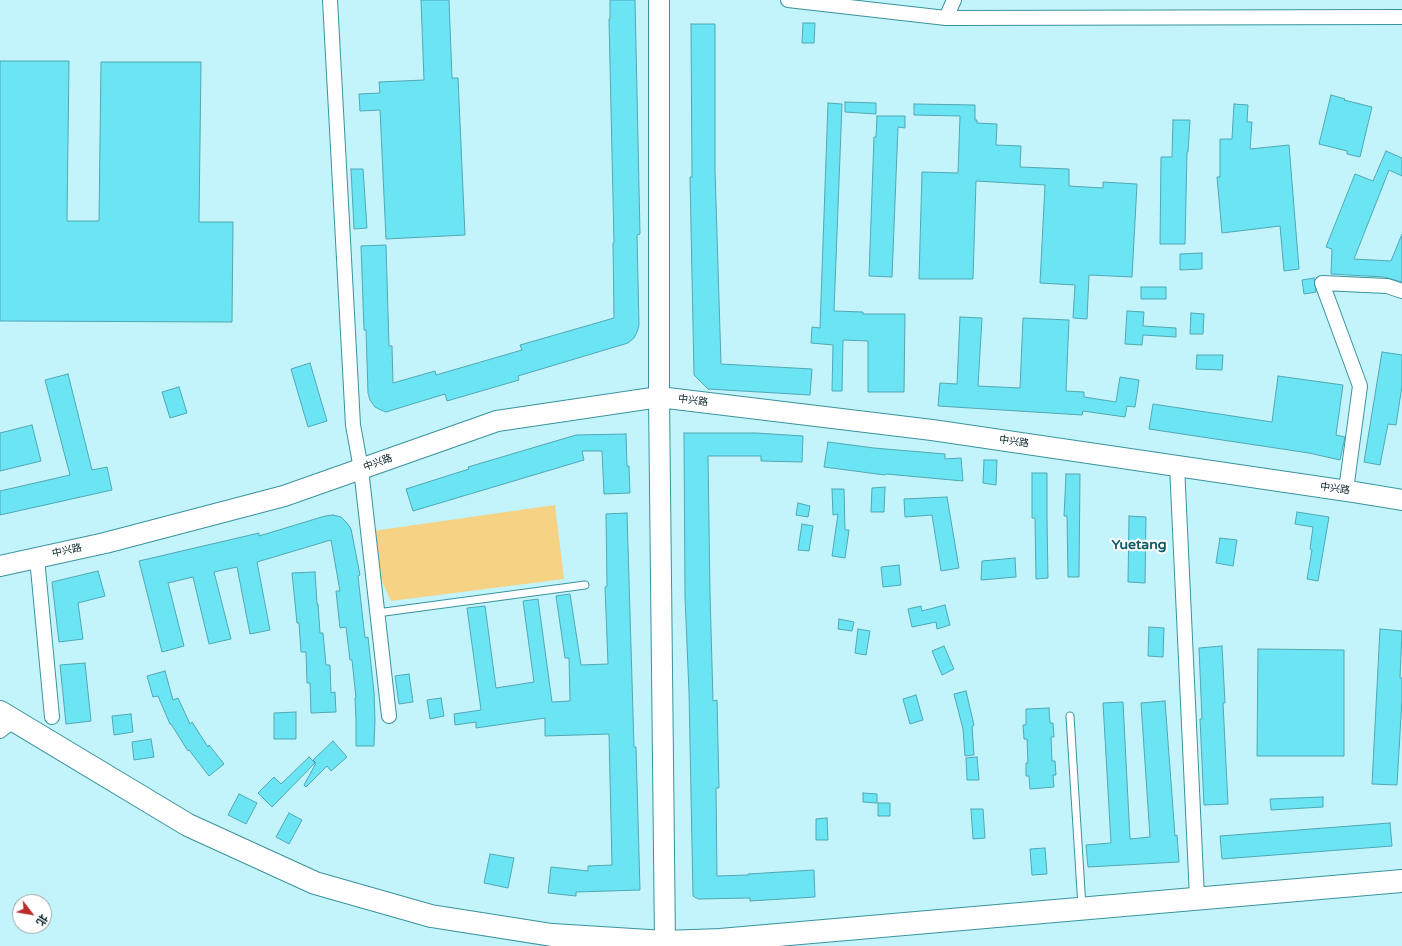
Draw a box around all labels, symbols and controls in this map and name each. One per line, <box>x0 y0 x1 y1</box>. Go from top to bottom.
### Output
street label: 中兴路 <box>677 393 709 409</box>
street label: 中兴路 <box>998 434 1030 450</box>
street label: 中兴路 <box>362 452 394 474</box>
street label: 中兴路 <box>1319 481 1351 497</box>
district label: Yuetang <box>1111 537 1167 553</box>
street label: 中兴路 <box>51 542 83 560</box>
north arrow <box>12 894 52 934</box>
text: 北 <box>33 912 50 928</box>

